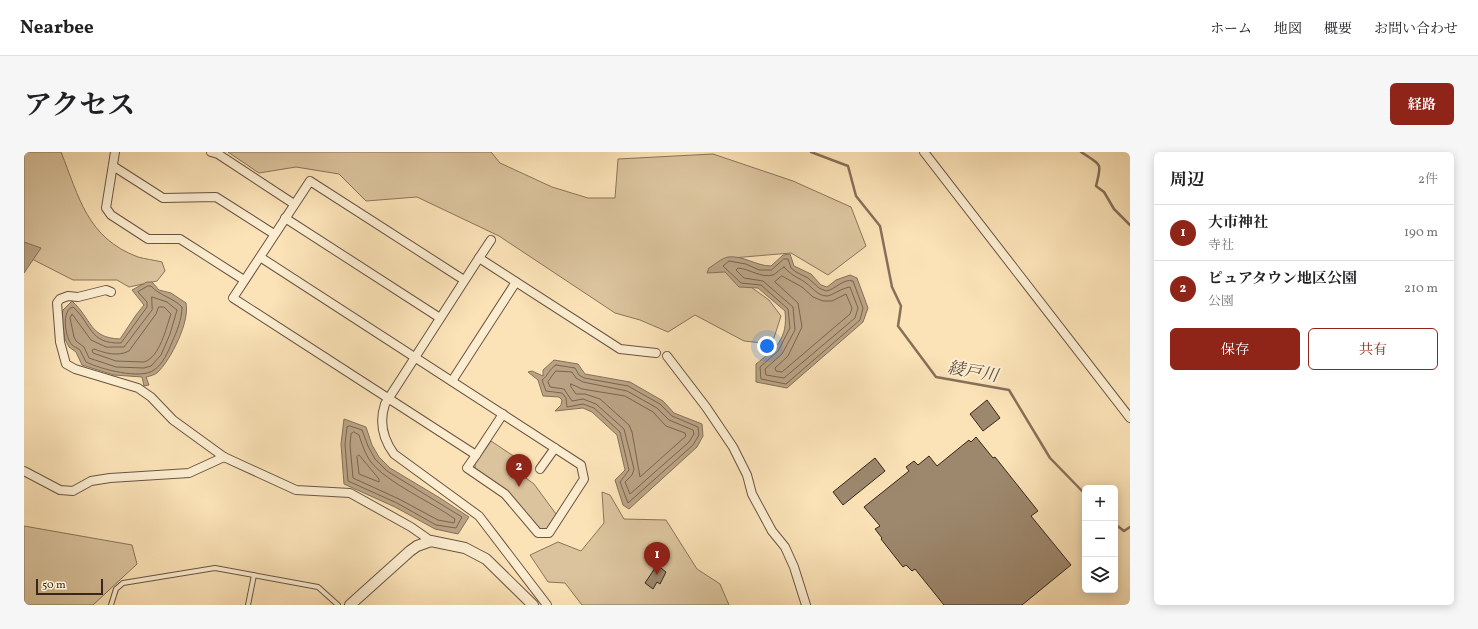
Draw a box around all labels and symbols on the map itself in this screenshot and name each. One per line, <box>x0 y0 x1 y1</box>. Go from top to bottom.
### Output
your location <box>757 336 777 356</box>
water label: 綾戸川 <box>946 357 1002 389</box>
pin: 2 <box>506 454 532 487</box>
pin: 1 <box>644 542 670 575</box>
scale bar <box>36 577 103 596</box>

